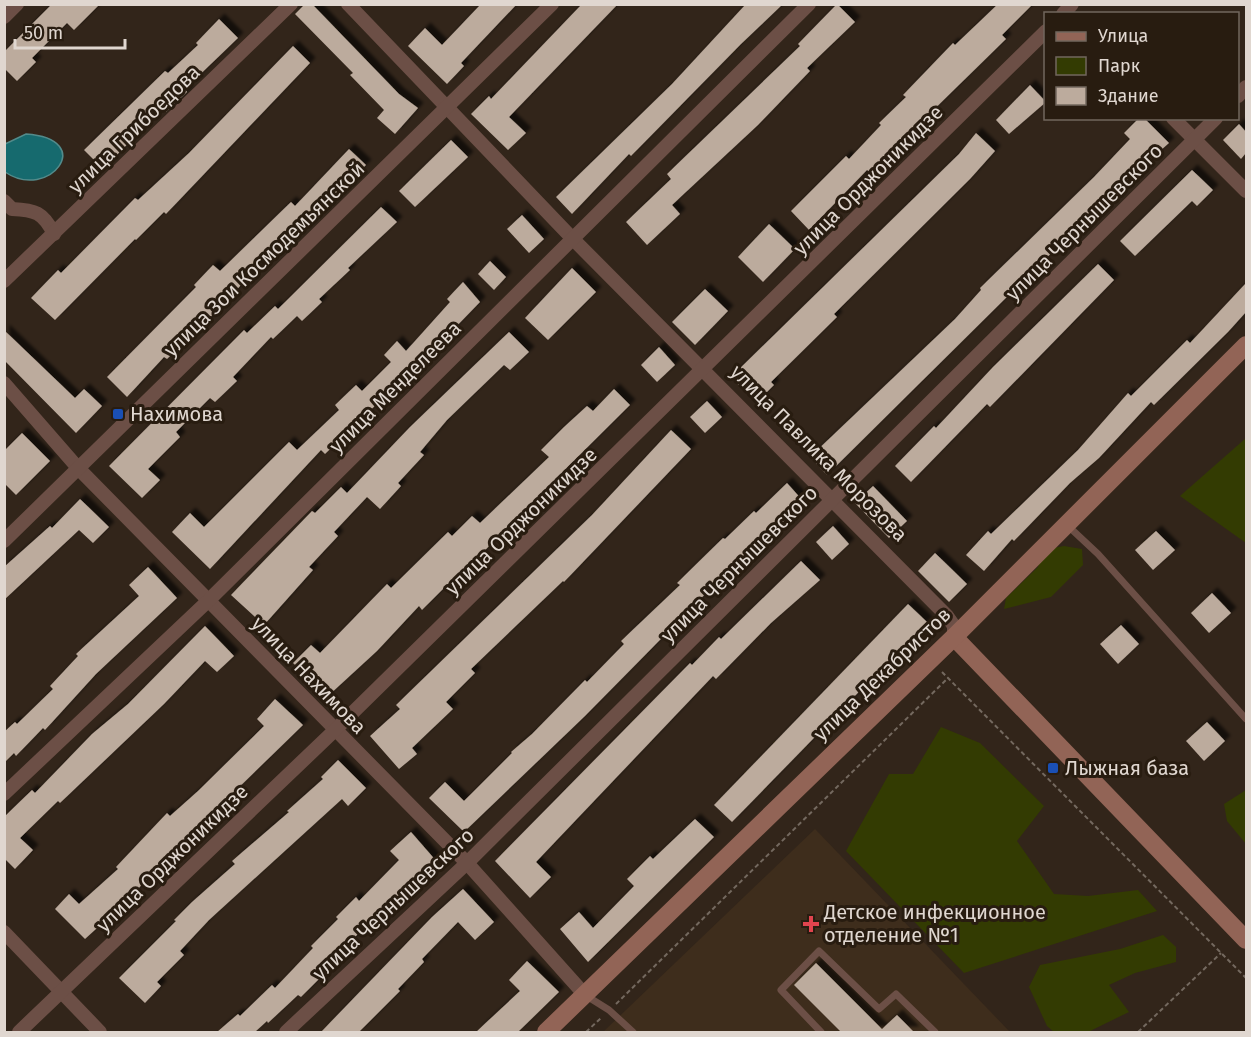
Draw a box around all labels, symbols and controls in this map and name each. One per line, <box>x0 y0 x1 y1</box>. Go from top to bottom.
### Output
scale bar <box>15 12 124 50</box>
legend <box>1044 12 1239 120</box>
text: 50 m <box>24 22 63 44</box>
text: Улица <box>1098 25 1148 47</box>
text: Парк <box>1098 55 1141 77</box>
street label: улица Грибоедова <box>63 60 205 198</box>
text: Здание <box>1098 85 1159 107</box>
street label: улица Орджоникидзе <box>788 100 948 260</box>
street label: улица Чернышевского <box>1001 139 1167 305</box>
street label: улица Зои Космодемьянской <box>159 157 369 361</box>
street label: улица Менделеева <box>324 316 466 458</box>
street label: улица Павлика Морозова <box>726 360 912 546</box>
place label: Нахимова <box>130 402 223 426</box>
marker: Нахимова <box>111 407 125 421</box>
street label: улица Орджоникидзе <box>440 442 602 600</box>
street label: улица Чернышевского <box>656 481 822 647</box>
street label: улица Декабристов <box>808 602 956 746</box>
street label: улица Нахимова <box>247 611 371 739</box>
place label: Лыжная база <box>1065 756 1189 780</box>
marker: Лыжная база <box>1046 761 1060 775</box>
street label: улица Орджоникидзе <box>91 779 253 937</box>
street label: улица Чернышевского <box>307 823 479 985</box>
place label: Детское инфекционное отделение №1 <box>823 900 1046 947</box>
marker: Детское инфекционное отделение №1 <box>802 915 820 933</box>

